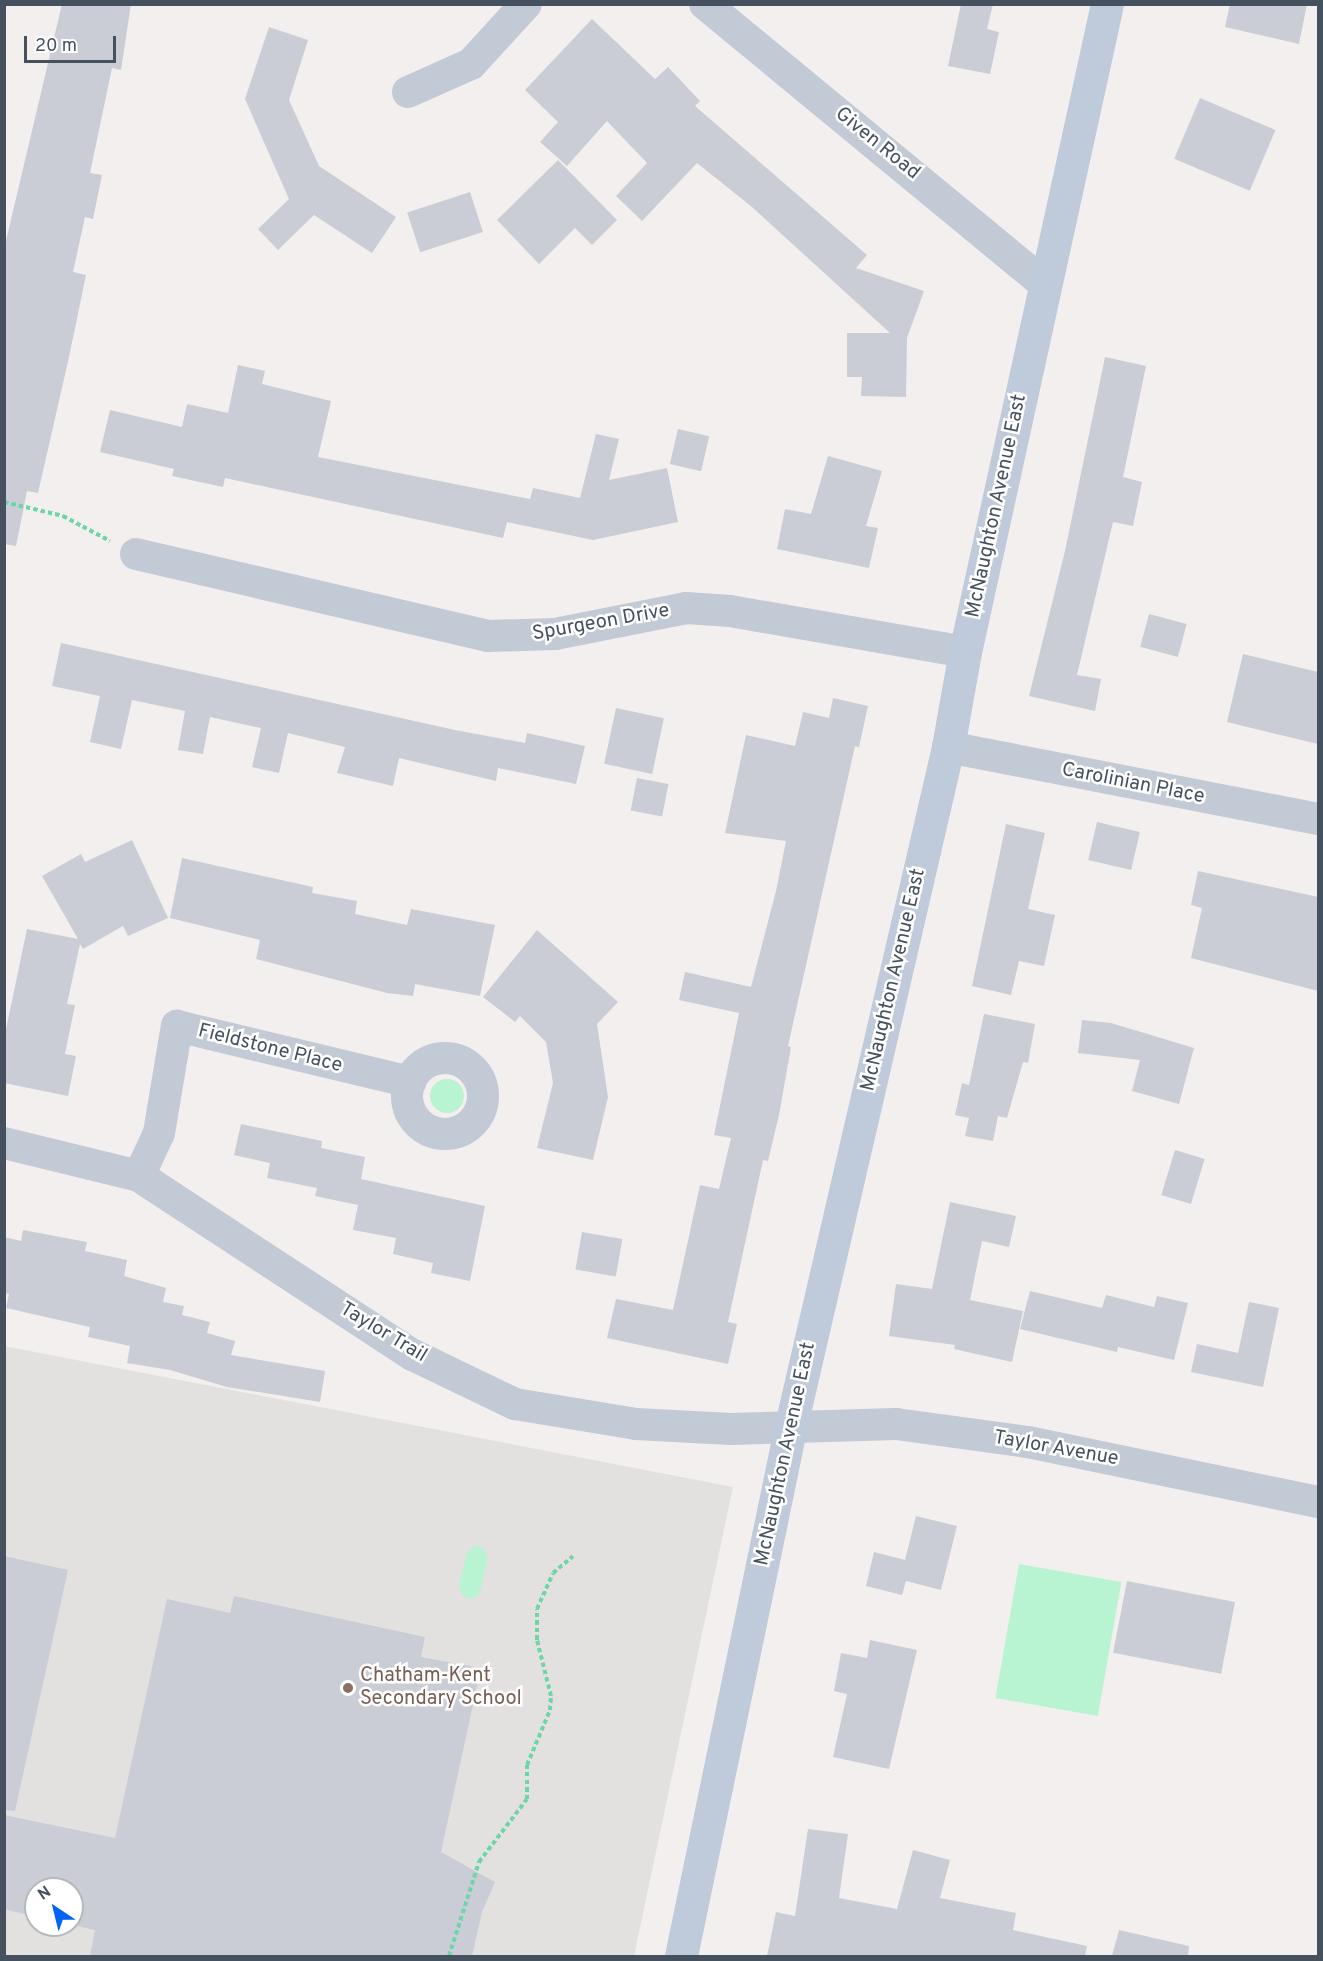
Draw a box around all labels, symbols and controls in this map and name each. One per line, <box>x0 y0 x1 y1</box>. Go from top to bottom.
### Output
scale bar <box>27 24 118 62</box>
text: 20 m <box>35 35 77 58</box>
street label: Given Road <box>830 103 924 185</box>
street label: McNaughton Avenue East <box>961 392 1033 620</box>
street label: Spurgeon Drive <box>531 599 671 647</box>
street label: Carolinian Place <box>1059 758 1207 810</box>
street label: McNaughton Avenue East <box>857 866 931 1094</box>
street label: Fieldstone Place <box>195 1019 345 1079</box>
street label: Taylor Trail <box>335 1297 431 1369</box>
street label: McNaughton Avenue East <box>750 1340 822 1568</box>
street label: Taylor Avenue <box>991 1426 1121 1472</box>
place label: Chatham-Kent Secondary School <box>360 1664 522 1711</box>
marker: Chatham-Kent Secondary School <box>341 1681 355 1695</box>
north arrow <box>24 1877 84 1937</box>
text: N <box>34 1882 55 1905</box>

